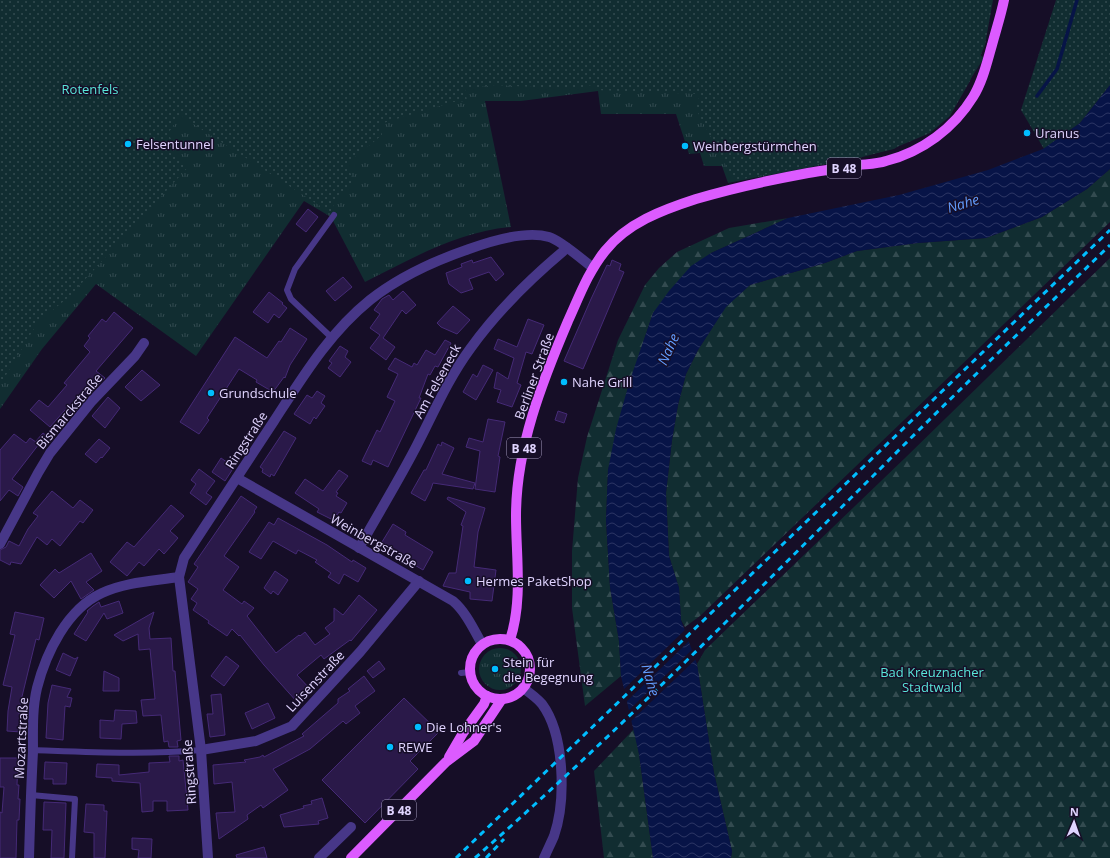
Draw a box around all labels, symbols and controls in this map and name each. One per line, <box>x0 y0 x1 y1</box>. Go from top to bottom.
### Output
park label: Rotenfels <box>62 80 118 98</box>
place label: Uranus <box>1035 124 1079 142</box>
marker: Uranus <box>1022 128 1032 138</box>
place label: Felsentunnel <box>136 135 214 153</box>
place label: Weinbergstürmchen <box>693 137 817 155</box>
marker: Felsentunnel <box>123 139 133 149</box>
marker: Weinbergstürmchen <box>680 141 690 151</box>
road number: B 48 <box>827 158 861 178</box>
water label: Nahe <box>945 189 981 217</box>
street label: Berliner Straße <box>510 330 558 422</box>
water label: Nahe <box>653 330 683 368</box>
street label: Am Felseneck <box>409 340 465 422</box>
street label: Bismarckstraße <box>32 369 106 453</box>
place label: Nahe Grill <box>572 373 632 391</box>
marker: Nahe Grill <box>559 377 569 387</box>
place label: Grundschule <box>219 384 297 402</box>
marker: Grundschule <box>206 388 216 398</box>
street label: Ringstraße <box>221 408 271 472</box>
road number: B 48 <box>507 438 541 458</box>
street label: Weinbergstraße <box>327 510 421 572</box>
place label: Hermes PaketShop <box>476 572 592 590</box>
marker: Hermes PaketShop <box>463 576 473 586</box>
street label: Luisenstraße <box>282 646 348 716</box>
place label: Stein für die Begegnung <box>503 653 593 686</box>
water label: Nahe <box>637 662 665 698</box>
park label: Bad Kreuznacher Stadtwald <box>880 663 984 696</box>
marker: Stein für die Begegnung <box>490 664 500 674</box>
street label: Mozartstraße <box>10 697 32 779</box>
place label: Die Lohner's <box>426 718 502 736</box>
marker: Die Lohner's <box>413 722 423 732</box>
place label: REWE <box>398 738 432 756</box>
street label: Ringstraße <box>178 739 200 805</box>
marker: REWE <box>385 742 395 752</box>
road number: B 48 <box>382 800 416 820</box>
north arrow <box>1054 802 1094 842</box>
text: N <box>1070 804 1079 819</box>

